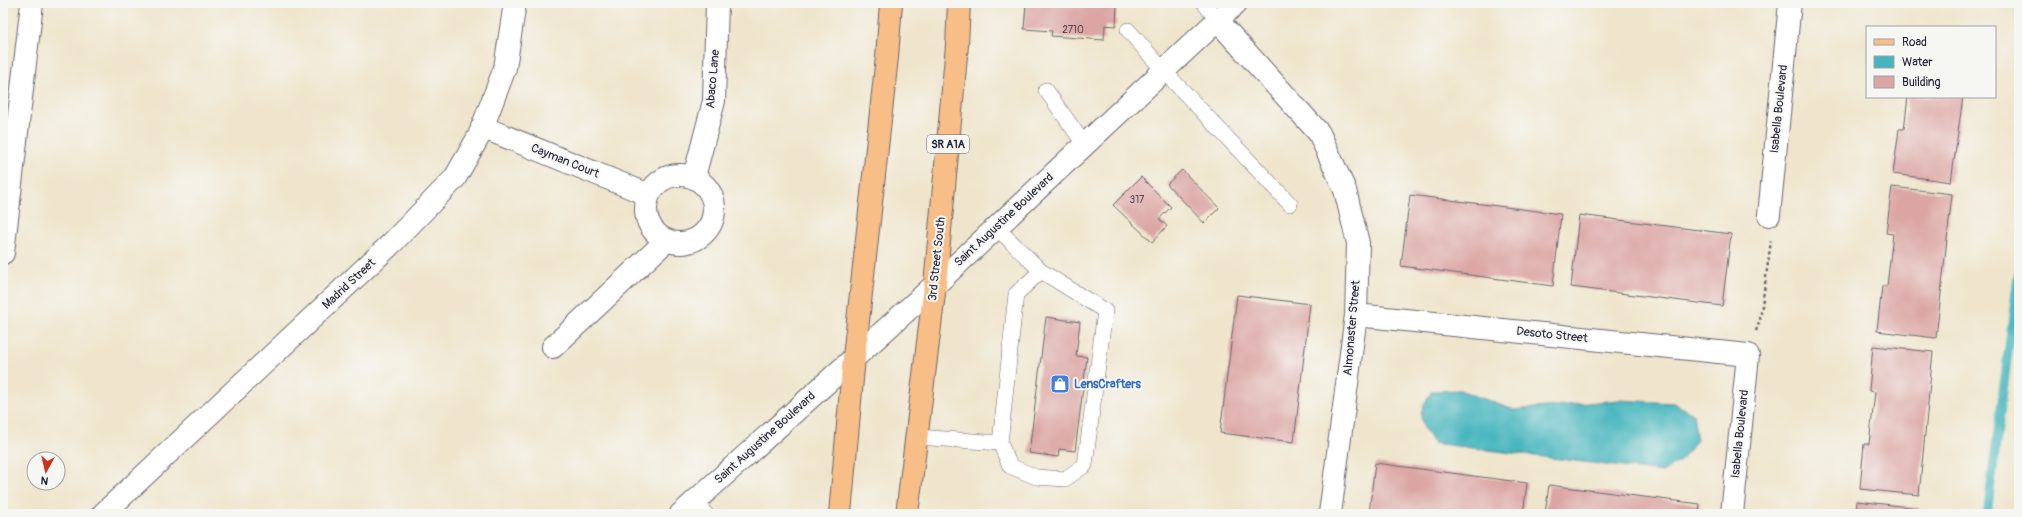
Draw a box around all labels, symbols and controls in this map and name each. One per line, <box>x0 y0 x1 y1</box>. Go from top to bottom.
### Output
house number: 2710 <box>1062 24 1084 36</box>
legend <box>1866 26 1996 98</box>
text: Road <box>1902 35 1927 50</box>
street label: Abaco Lane <box>703 49 723 109</box>
text: Water <box>1902 55 1933 70</box>
street label: Isabella Boulevard <box>1767 64 1791 154</box>
text: Building <box>1902 75 1941 90</box>
road number: SR A1A <box>927 135 969 153</box>
street label: Cayman Court <box>529 140 602 182</box>
street label: Saint Augustine Boulevard <box>951 170 1057 270</box>
house number: 317 <box>1130 194 1145 206</box>
street label: 3rd Street South <box>925 216 949 302</box>
street label: Madrid Street <box>319 255 379 313</box>
street label: Almonaster Street <box>1340 280 1364 376</box>
street label: Desoto Street <box>1516 324 1589 346</box>
shop icon: LensCrafters <box>1049 373 1071 395</box>
place label: LensCrafters <box>1074 377 1142 392</box>
street label: Saint Augustine Boulevard <box>711 389 819 487</box>
street label: Isabella Boulevard <box>1728 389 1752 479</box>
north arrow <box>26 451 66 491</box>
text: N <box>40 473 49 487</box>

